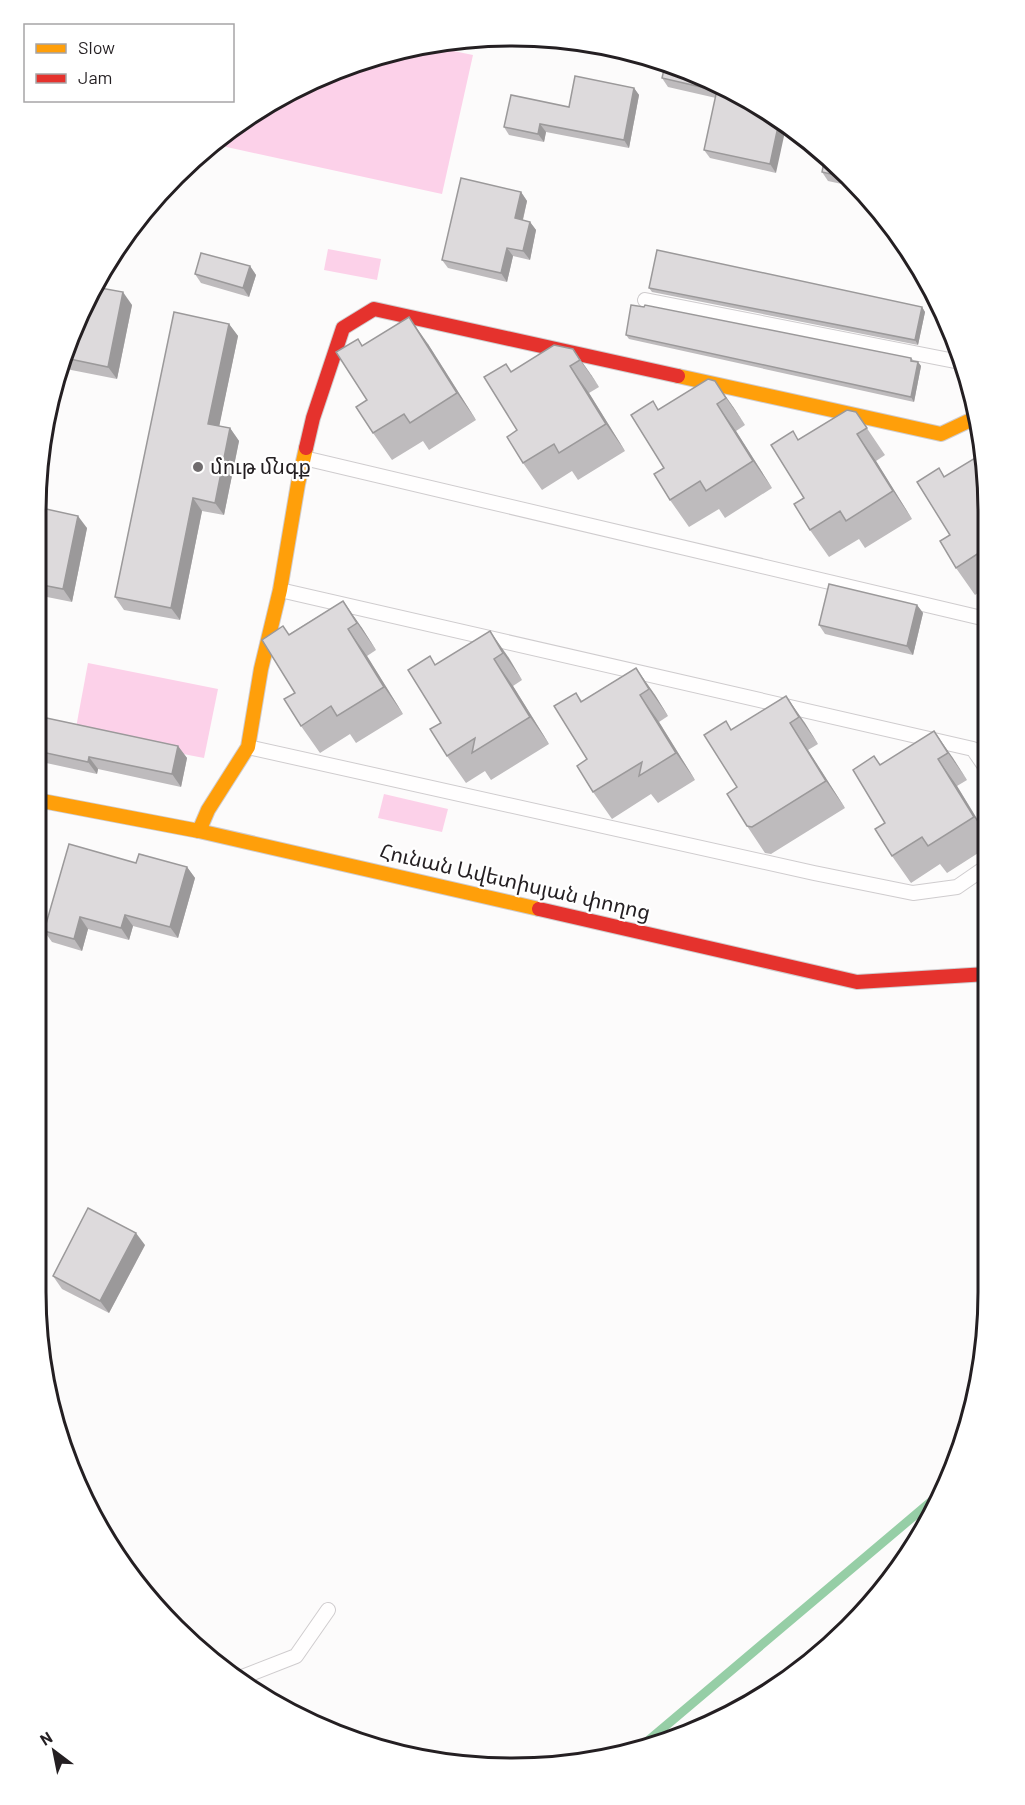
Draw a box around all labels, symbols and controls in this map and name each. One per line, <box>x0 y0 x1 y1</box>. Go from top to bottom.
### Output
legend <box>24 24 234 102</box>
text: Slow <box>78 36 115 58</box>
text: Jam <box>78 66 112 88</box>
place label: մութ մնգք <box>210 453 311 479</box>
marker: մութ մնգք <box>191 460 205 474</box>
street label: Հունան Ավետիսյան փողոց <box>377 837 653 925</box>
north arrow <box>24 1721 84 1781</box>
text: N <box>36 1727 55 1749</box>

